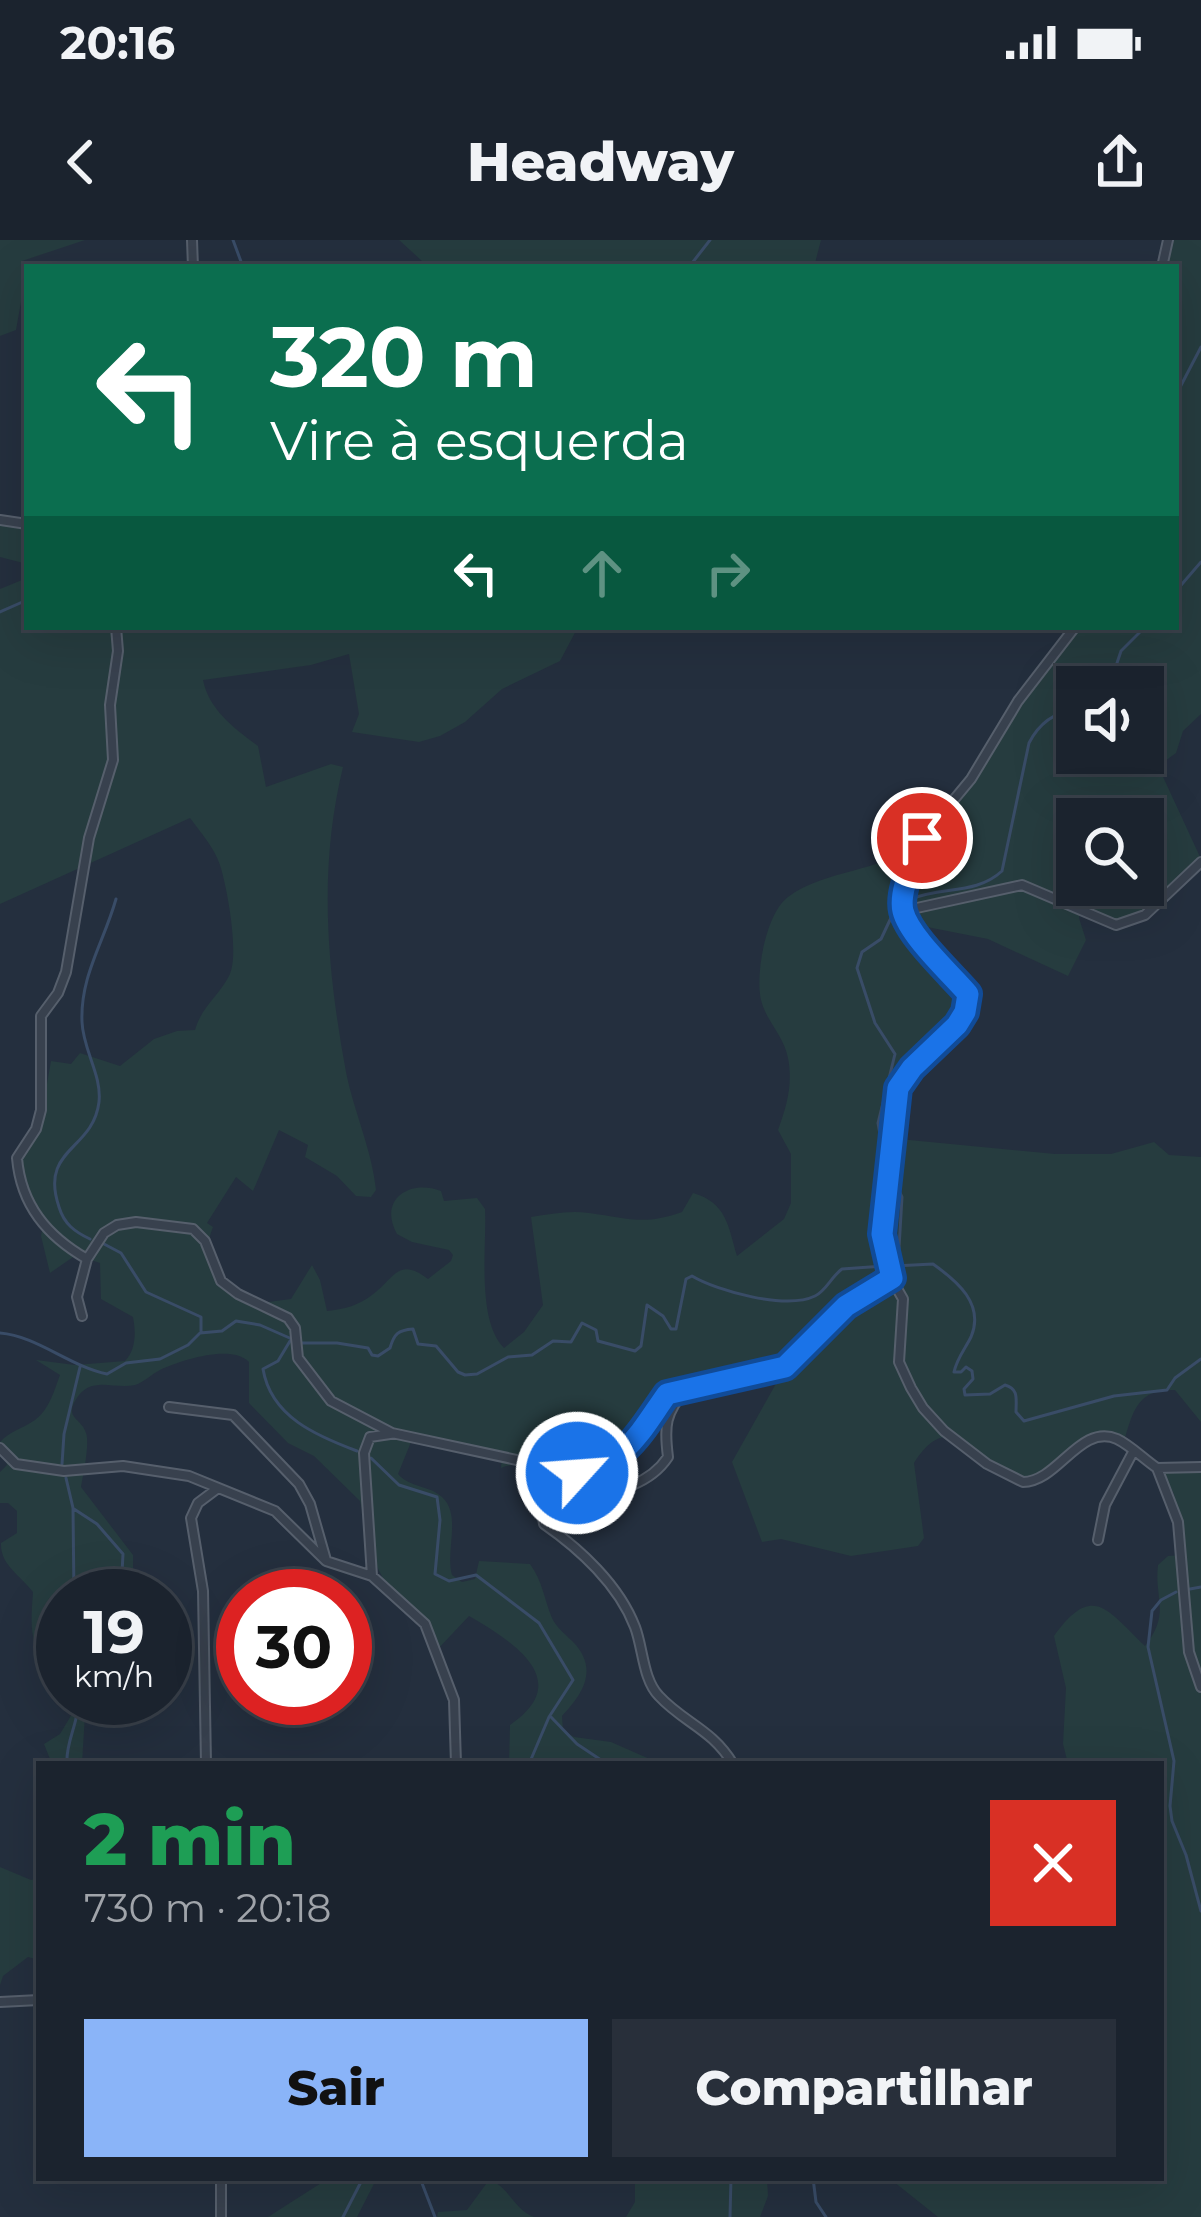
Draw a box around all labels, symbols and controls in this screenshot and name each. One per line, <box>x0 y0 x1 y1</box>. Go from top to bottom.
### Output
text: 20:16 <box>60 15 175 70</box>
icon: back <box>48 129 114 195</box>
text: Headway <box>467 129 734 195</box>
icon: share <box>1087 129 1153 195</box>
text: 320 m <box>270 306 538 408</box>
icon: left <box>72 312 228 468</box>
text: Vire à esquerda <box>270 408 689 474</box>
icon: left <box>443 540 509 606</box>
icon: ahead <box>569 540 635 606</box>
icon: right <box>695 540 761 606</box>
map controls <box>1056 666 1164 906</box>
button: sound <box>1056 666 1164 774</box>
pin <box>871 787 973 889</box>
button: search <box>1056 798 1164 906</box>
icon: arrive <box>889 805 955 871</box>
position arrow <box>514 1410 640 1536</box>
speed limit sign: 30 <box>216 1569 372 1725</box>
text: 19 <box>83 1595 145 1668</box>
text: km/h <box>74 1658 154 1695</box>
text: 2 min <box>84 1795 296 1883</box>
button: close <box>990 1800 1116 1926</box>
text: 730 m · 20:18 <box>84 1884 331 1932</box>
button: Sair <box>84 2019 588 2157</box>
button: Compartilhar <box>612 2019 1116 2157</box>

